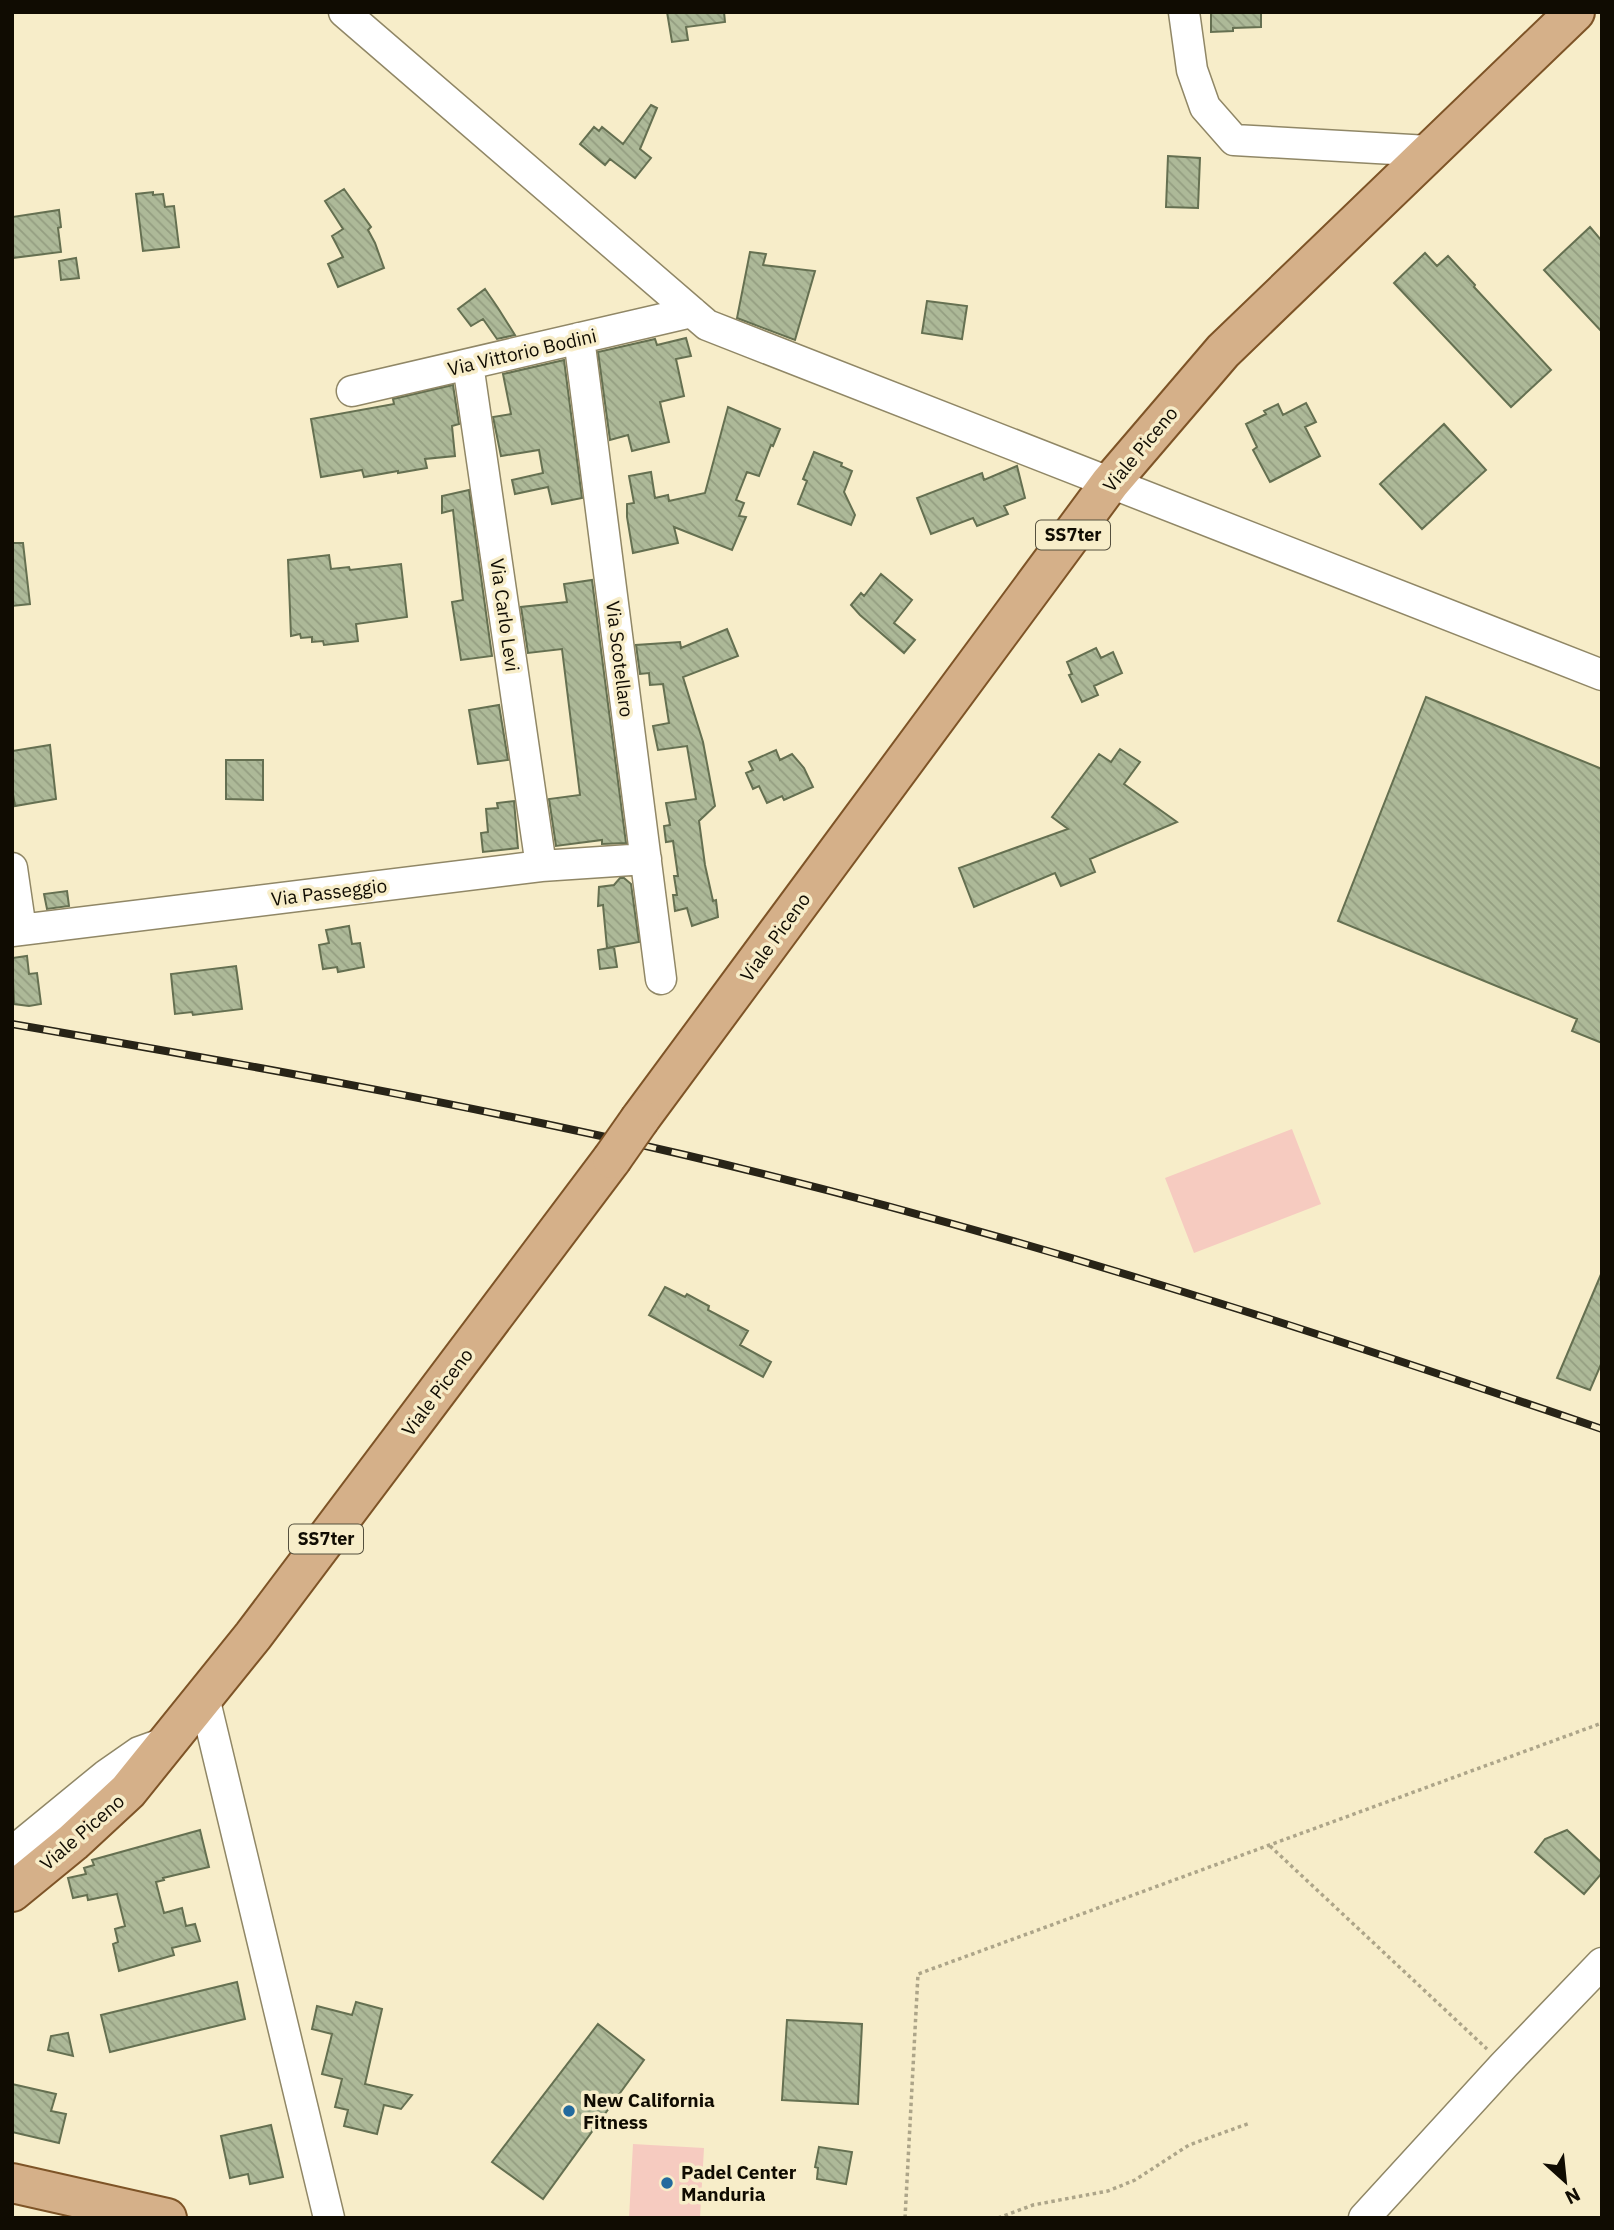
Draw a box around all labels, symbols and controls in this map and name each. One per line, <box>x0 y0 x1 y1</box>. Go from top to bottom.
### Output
street label: Via Vittorio Bodini <box>445 323 599 381</box>
street label: Viale Piceno <box>1097 401 1183 497</box>
road number: SS7ter <box>1036 520 1110 550</box>
street label: Via Carlo Levi <box>485 557 525 673</box>
street label: Via Scotellaro <box>601 599 639 719</box>
street label: Via Passeggio <box>270 873 388 911</box>
street label: Viale Piceno <box>735 888 815 986</box>
street label: Viale Piceno <box>396 1343 478 1441</box>
road number: SS7ter <box>289 1524 363 1554</box>
street label: Viale Piceno <box>35 1789 129 1875</box>
place label: New California Fitness <box>583 2088 715 2134</box>
marker: New California Fitness <box>561 2103 577 2119</box>
north arrow <box>1530 2146 1600 2216</box>
place label: Padel Center Manduria <box>681 2160 797 2206</box>
marker: Padel Center Manduria <box>659 2175 675 2191</box>
text: N <box>1561 2182 1584 2210</box>

